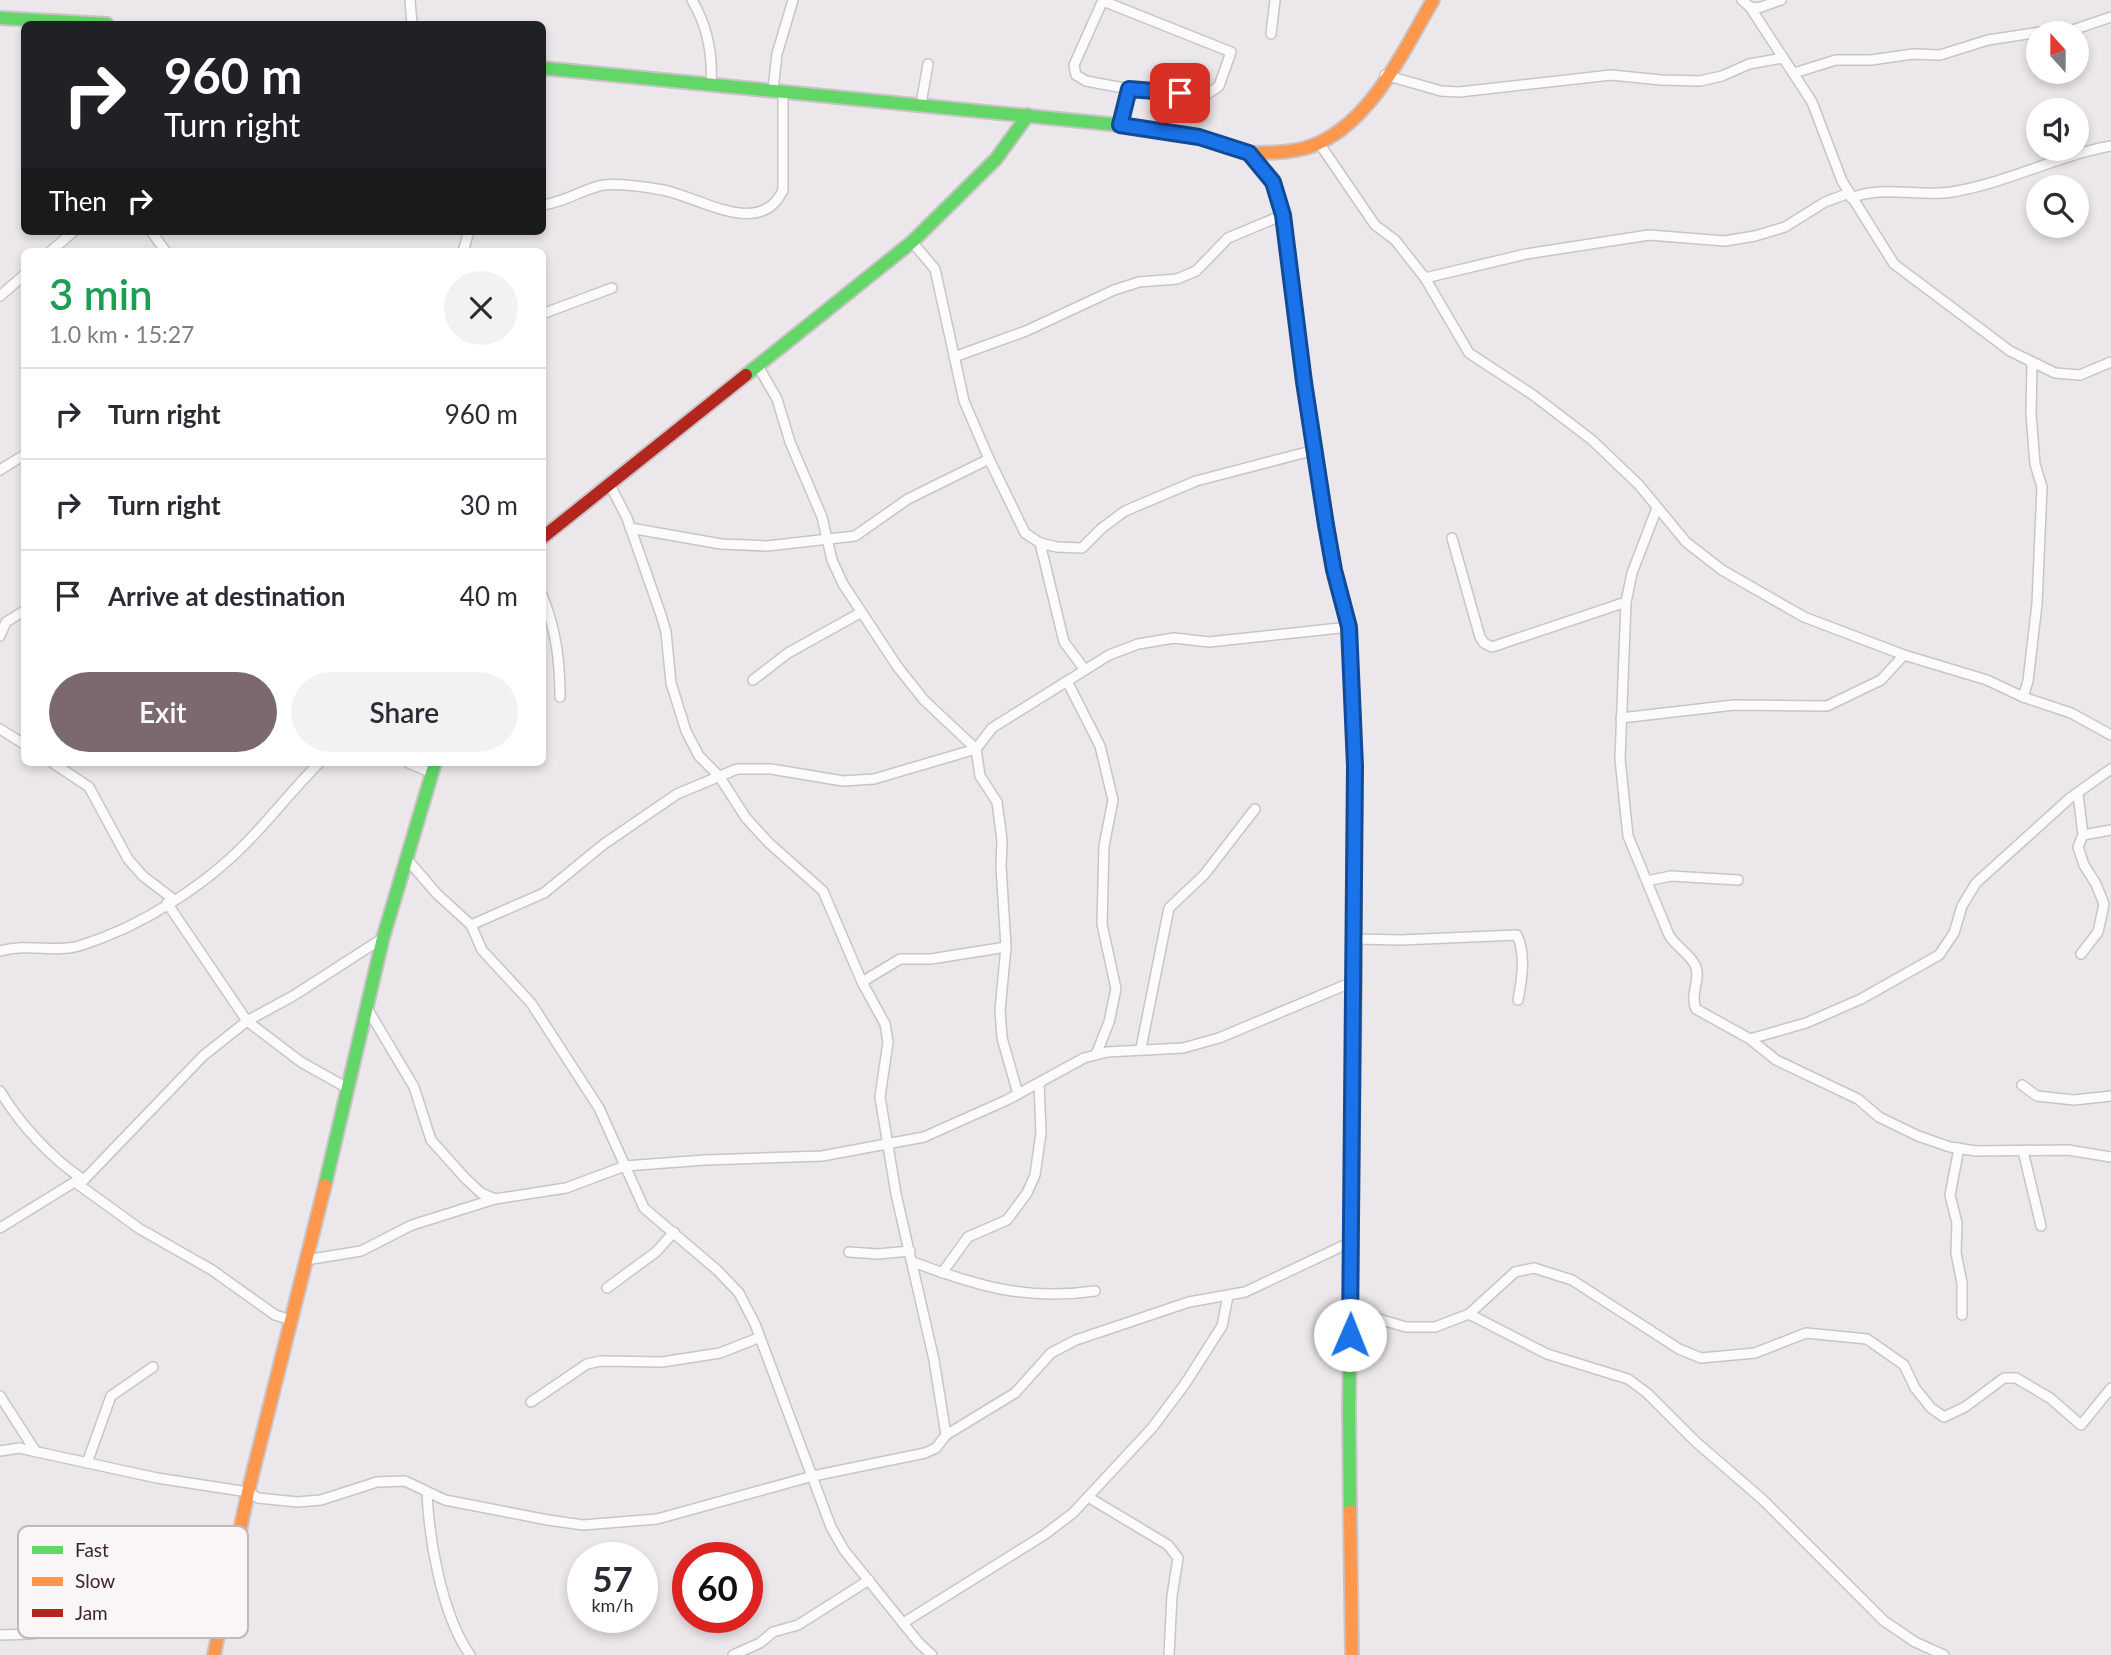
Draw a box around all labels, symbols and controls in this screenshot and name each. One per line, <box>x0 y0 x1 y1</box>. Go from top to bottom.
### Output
north arrow <box>2026 21 2090 84</box>
map controls <box>2026 21 2089 238</box>
text: 960 m <box>164 46 302 104</box>
icon: right <box>49 49 140 140</box>
pin <box>1150 63 1210 123</box>
icon: arrive <box>1161 74 1199 112</box>
button: sound <box>2026 98 2089 161</box>
text: Turn right <box>164 105 300 144</box>
button: search <box>2026 175 2089 238</box>
icon: right <box>121 182 159 220</box>
text: Then <box>49 185 107 217</box>
text: 3 min <box>49 269 153 319</box>
button: close <box>444 271 518 345</box>
text: 1.0 km · 15:27 <box>49 320 194 348</box>
icon: right <box>49 395 87 433</box>
text: Turn right <box>108 398 221 430</box>
text: 960 m <box>445 398 518 430</box>
icon: right <box>49 486 87 524</box>
text: Turn right <box>108 489 221 521</box>
text: 30 m <box>460 489 518 521</box>
icon: arrive <box>49 577 87 615</box>
text: Arrive at destination <box>108 580 345 612</box>
text: 40 m <box>460 580 518 612</box>
button: Exit <box>49 672 277 752</box>
button: Share <box>291 672 518 752</box>
position arrow <box>1313 1298 1387 1372</box>
legend <box>18 1526 248 1638</box>
text: Fast <box>75 1538 109 1561</box>
speed limit sign: 60 <box>672 1542 763 1633</box>
text: 57 <box>592 1557 633 1599</box>
text: Slow <box>75 1569 115 1592</box>
text: km/h <box>591 1594 634 1616</box>
text: Jam <box>75 1601 108 1624</box>

